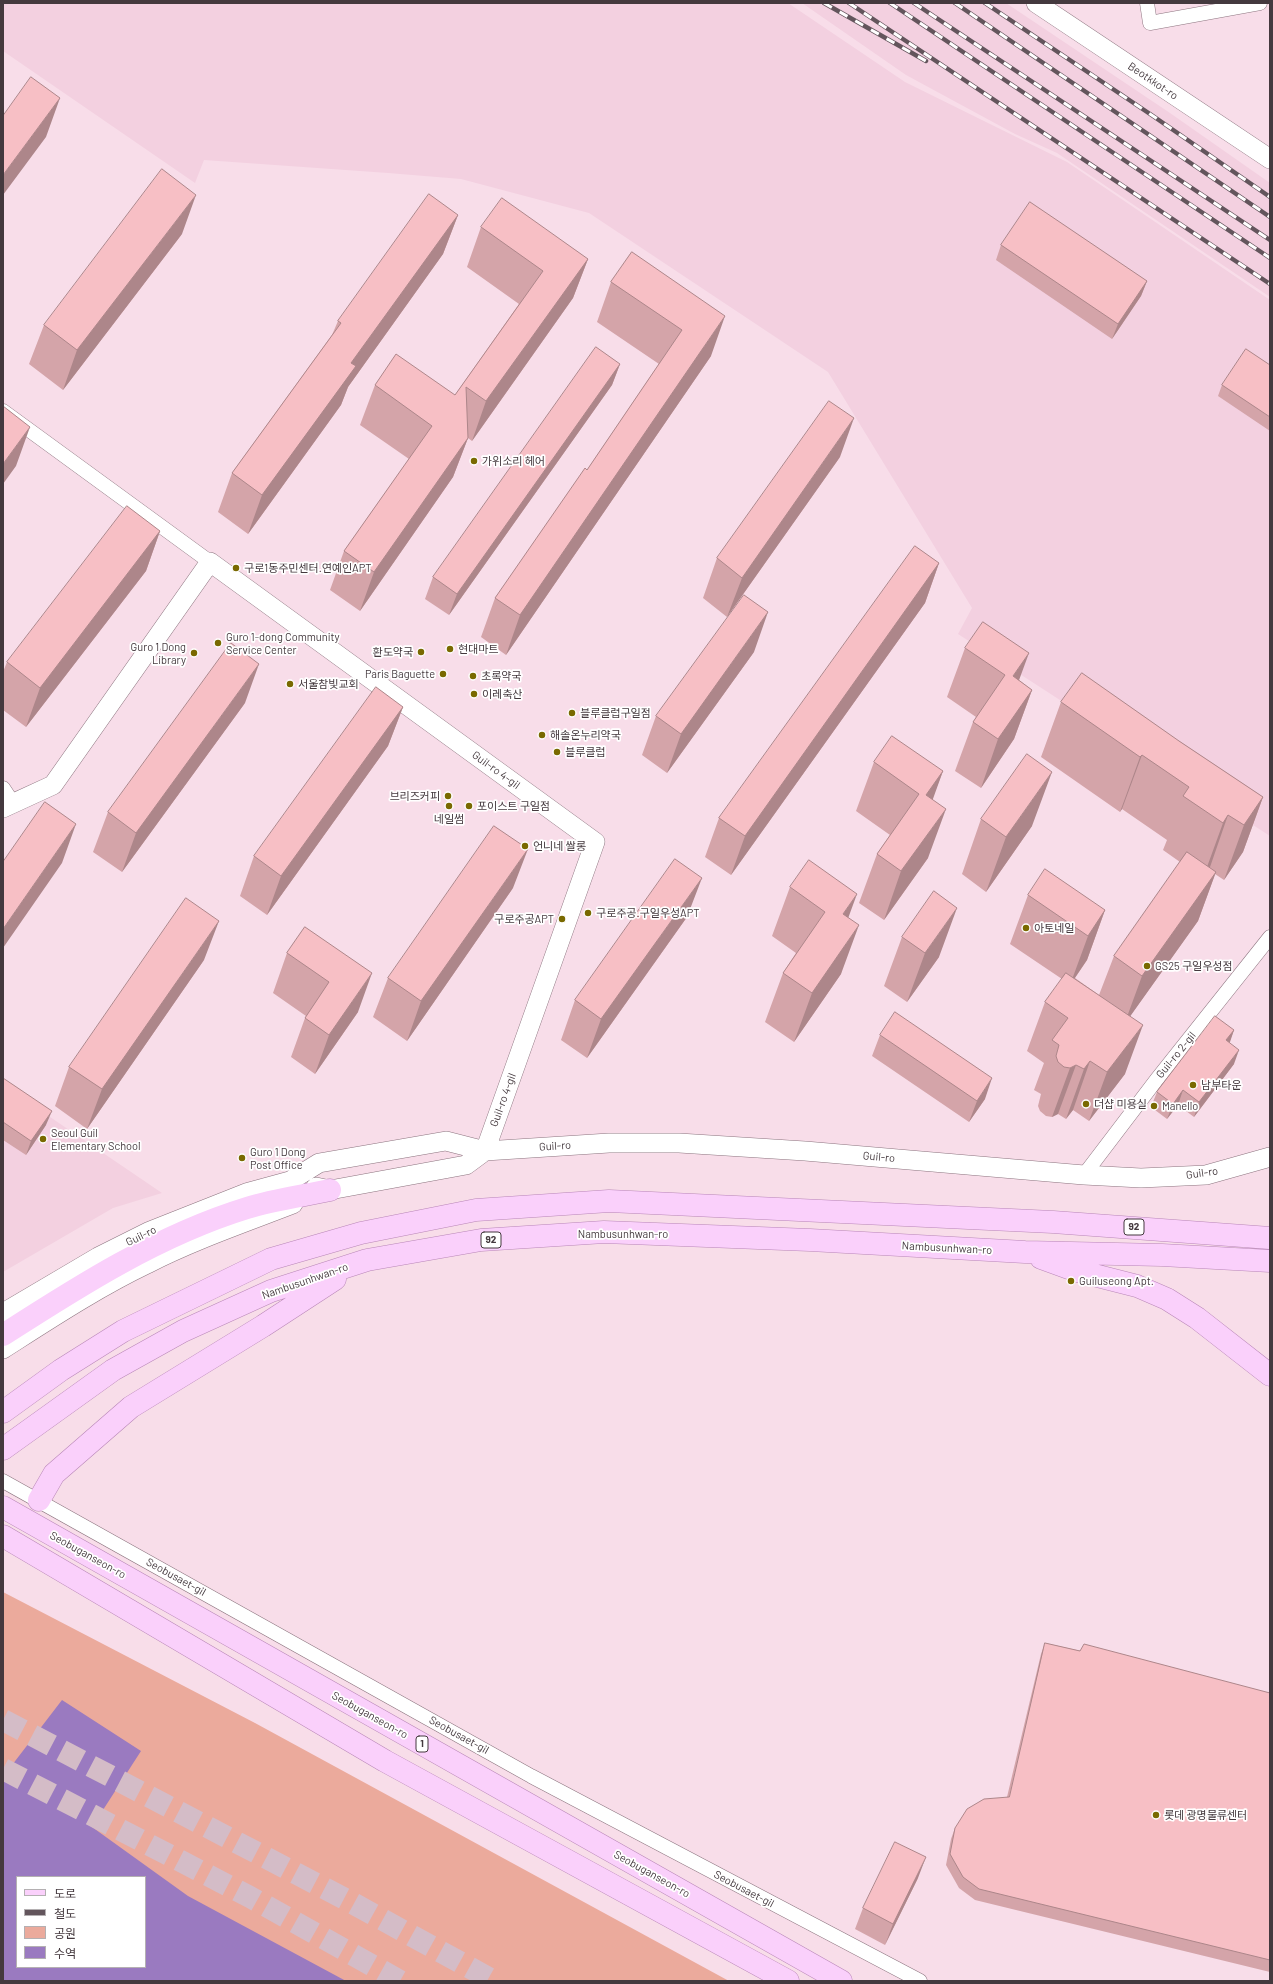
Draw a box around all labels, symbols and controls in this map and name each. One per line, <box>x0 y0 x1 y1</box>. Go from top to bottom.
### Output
street label: Beotkkot-ro <box>1125 59 1181 103</box>
place label: 가위소리 헤어 <box>482 454 545 468</box>
marker: 가위소리 헤어 <box>469 456 479 466</box>
place label: 구로1동주민센터.연예인APT <box>244 561 372 575</box>
marker: 구로1동주민센터.연예인APT <box>231 563 241 573</box>
place label: Guro 1-dong Community Service Center <box>226 630 340 656</box>
marker: Guro 1-dong Community Service Center <box>213 638 223 648</box>
place label: Guro 1 Dong Library <box>131 640 186 666</box>
place label: 현대마트 <box>458 642 498 656</box>
marker: 현대마트 <box>445 644 455 654</box>
place label: 환도약국 <box>373 645 413 659</box>
marker: 환도약국 <box>416 647 426 657</box>
marker: Guro 1 Dong Library <box>189 648 199 658</box>
place label: Paris Baguette <box>365 667 435 681</box>
marker: Paris Baguette <box>438 669 448 679</box>
place label: 초록약국 <box>481 669 521 683</box>
marker: 초록약국 <box>468 671 478 681</box>
place label: 서울참빛교회 <box>298 677 359 691</box>
marker: 서울참빛교회 <box>285 679 295 689</box>
place label: 이레축산 <box>482 687 522 701</box>
marker: 이레축산 <box>469 689 479 699</box>
place label: 블루클럽구일점 <box>580 706 651 720</box>
marker: 블루클럽구일점 <box>567 708 577 718</box>
place label: 해솔온누리약국 <box>550 728 621 742</box>
marker: 해솔온누리약국 <box>537 730 547 740</box>
place label: 블루클럽 <box>565 745 605 759</box>
marker: 블루클럽 <box>552 747 562 757</box>
street label: Guil-ro 4-gil <box>469 748 523 792</box>
place label: 브리즈커피 <box>389 789 440 803</box>
marker: 브리즈커피 <box>443 791 453 801</box>
place label: 포이스트 구일점 <box>477 799 550 813</box>
marker: 네일썸 <box>444 801 454 811</box>
marker: 포이스트 구일점 <box>464 801 474 811</box>
place label: 네일썸 <box>434 812 464 826</box>
place label: 언니네 쌀롱 <box>533 839 586 853</box>
marker: 언니네 쌀롱 <box>520 841 530 851</box>
place label: 구로주공.구일우성APT <box>596 906 699 920</box>
marker: 구로주공.구일우성APT <box>583 908 593 918</box>
place label: 구로주공APT <box>494 912 554 926</box>
marker: 구로주공APT <box>557 914 567 924</box>
place label: 아토네일 <box>1034 921 1074 935</box>
marker: 아토네일 <box>1021 923 1031 933</box>
place label: GS25 구일우성점 <box>1155 959 1233 973</box>
marker: GS25 구일우성점 <box>1142 961 1152 971</box>
street label: Guil-ro 2-gil <box>1153 1029 1199 1081</box>
street label: Guil-ro 4-gil <box>487 1071 519 1129</box>
place label: 남부타운 <box>1201 1078 1241 1092</box>
marker: 남부타운 <box>1188 1080 1198 1090</box>
place label: 더샵 미용실 <box>1094 1097 1147 1111</box>
marker: 더샵 미용실 <box>1081 1099 1091 1109</box>
place label: Manello <box>1162 1099 1198 1113</box>
marker: Manello <box>1149 1101 1159 1111</box>
place label: Seoul Guil Elementary School <box>51 1126 141 1152</box>
marker: Seoul Guil Elementary School <box>38 1134 48 1144</box>
street label: Guil-ro <box>538 1138 572 1154</box>
place label: Guro 1 Dong Post Office <box>250 1145 305 1171</box>
street label: Guil-ro <box>862 1149 896 1165</box>
marker: Guro 1 Dong Post Office <box>237 1153 247 1163</box>
street label: Guil-ro <box>1185 1164 1219 1182</box>
road number: 92 <box>1124 1219 1144 1235</box>
street label: Guil-ro <box>124 1223 158 1249</box>
street label: Nambusunhwan-ro <box>578 1227 668 1241</box>
road number: 92 <box>481 1232 501 1248</box>
street label: Nambusunhwan-ro <box>901 1239 993 1257</box>
street label: Nambusunhwan-ro <box>260 1260 350 1302</box>
place label: Guiluseong Apt. <box>1079 1274 1154 1288</box>
marker: Guiluseong Apt. <box>1066 1276 1076 1286</box>
street label: Seobuganseon-ro <box>48 1529 128 1581</box>
street label: Seobusaet-gil <box>144 1555 208 1599</box>
street label: Seobuganseon-ro <box>330 1689 410 1741</box>
street label: Seobusaet-gil <box>427 1713 491 1757</box>
road number: 1 <box>416 1736 428 1752</box>
place label: 롯데 광명물류센터 <box>1164 1808 1247 1822</box>
marker: 롯데 광명물류센터 <box>1151 1810 1161 1820</box>
street label: Seobuganseon-ro <box>612 1848 692 1900</box>
street label: Seobusaet-gil <box>712 1868 776 1910</box>
legend <box>16 1876 146 1968</box>
text: 도로 <box>54 1886 76 1900</box>
text: 철도 <box>54 1906 76 1920</box>
text: 공원 <box>54 1926 76 1940</box>
text: 수역 <box>54 1946 76 1960</box>

